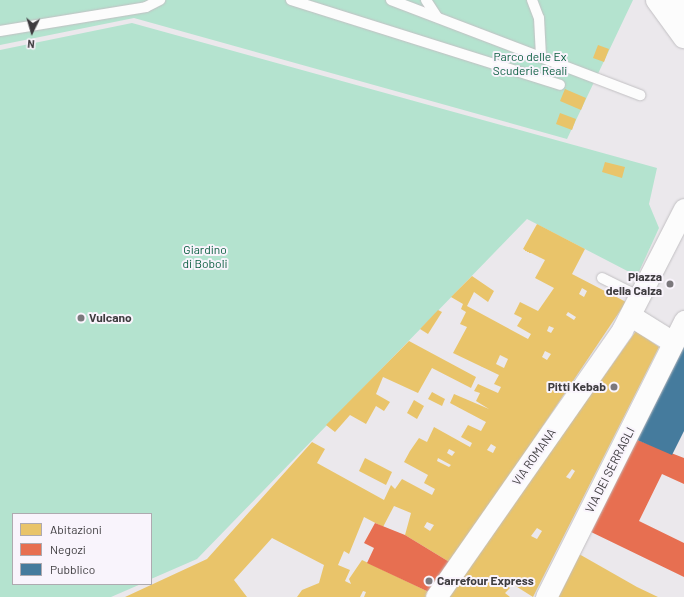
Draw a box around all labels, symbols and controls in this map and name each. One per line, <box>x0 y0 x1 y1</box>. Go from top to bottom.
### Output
north arrow <box>12 12 52 52</box>
text: N <box>27 38 35 51</box>
park label: Parco delle Ex Scuderie Reali <box>493 50 567 78</box>
park label: Giardino di Boboli <box>183 243 227 271</box>
place label: Piazza della Calza <box>606 270 662 298</box>
marker: Piazza della Calza <box>665 279 675 289</box>
place label: Vulcano <box>89 311 132 325</box>
marker: Vulcano <box>76 313 86 323</box>
place label: Pitti Kebab <box>548 380 606 394</box>
marker: Pitti Kebab <box>609 382 619 392</box>
street label: VIA DEI SERRAGLI <box>582 425 638 515</box>
street label: VIA ROMANA <box>509 426 559 488</box>
legend <box>12 513 152 585</box>
text: Abitazioni <box>50 522 102 536</box>
text: Negozi <box>50 542 86 556</box>
text: Pubblico <box>50 562 95 576</box>
place label: Carrefour Express <box>437 574 534 588</box>
marker: Carrefour Express <box>424 576 434 586</box>

